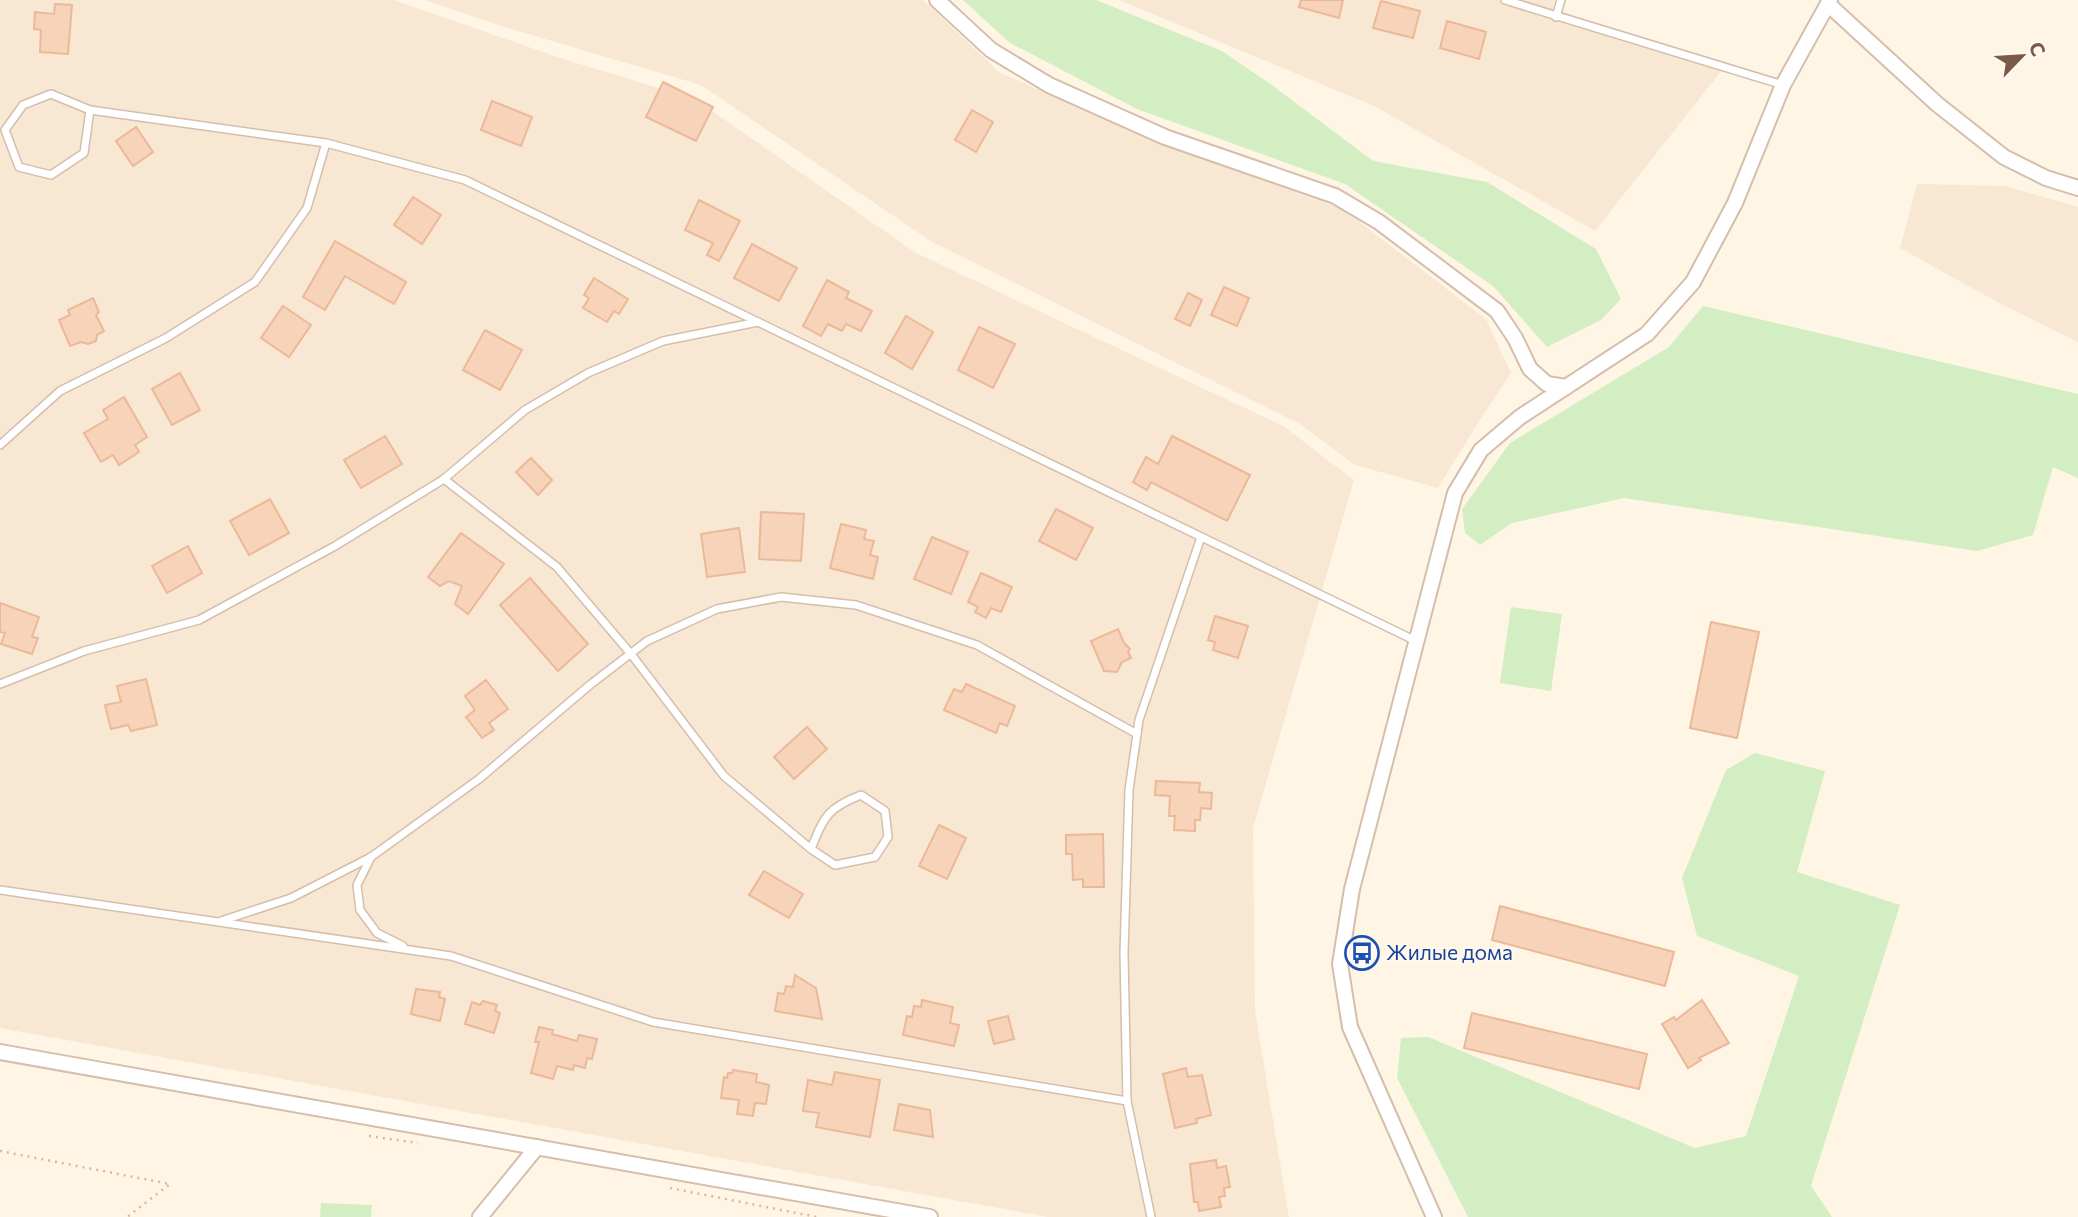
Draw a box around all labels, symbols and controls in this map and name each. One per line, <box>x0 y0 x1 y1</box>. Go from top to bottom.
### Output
north arrow <box>1987 21 2057 91</box>
text: С <box>2025 38 2051 59</box>
bus stop icon: Жилые дома <box>1343 934 1381 972</box>
place label: Жилые дома <box>1386 939 1513 964</box>

